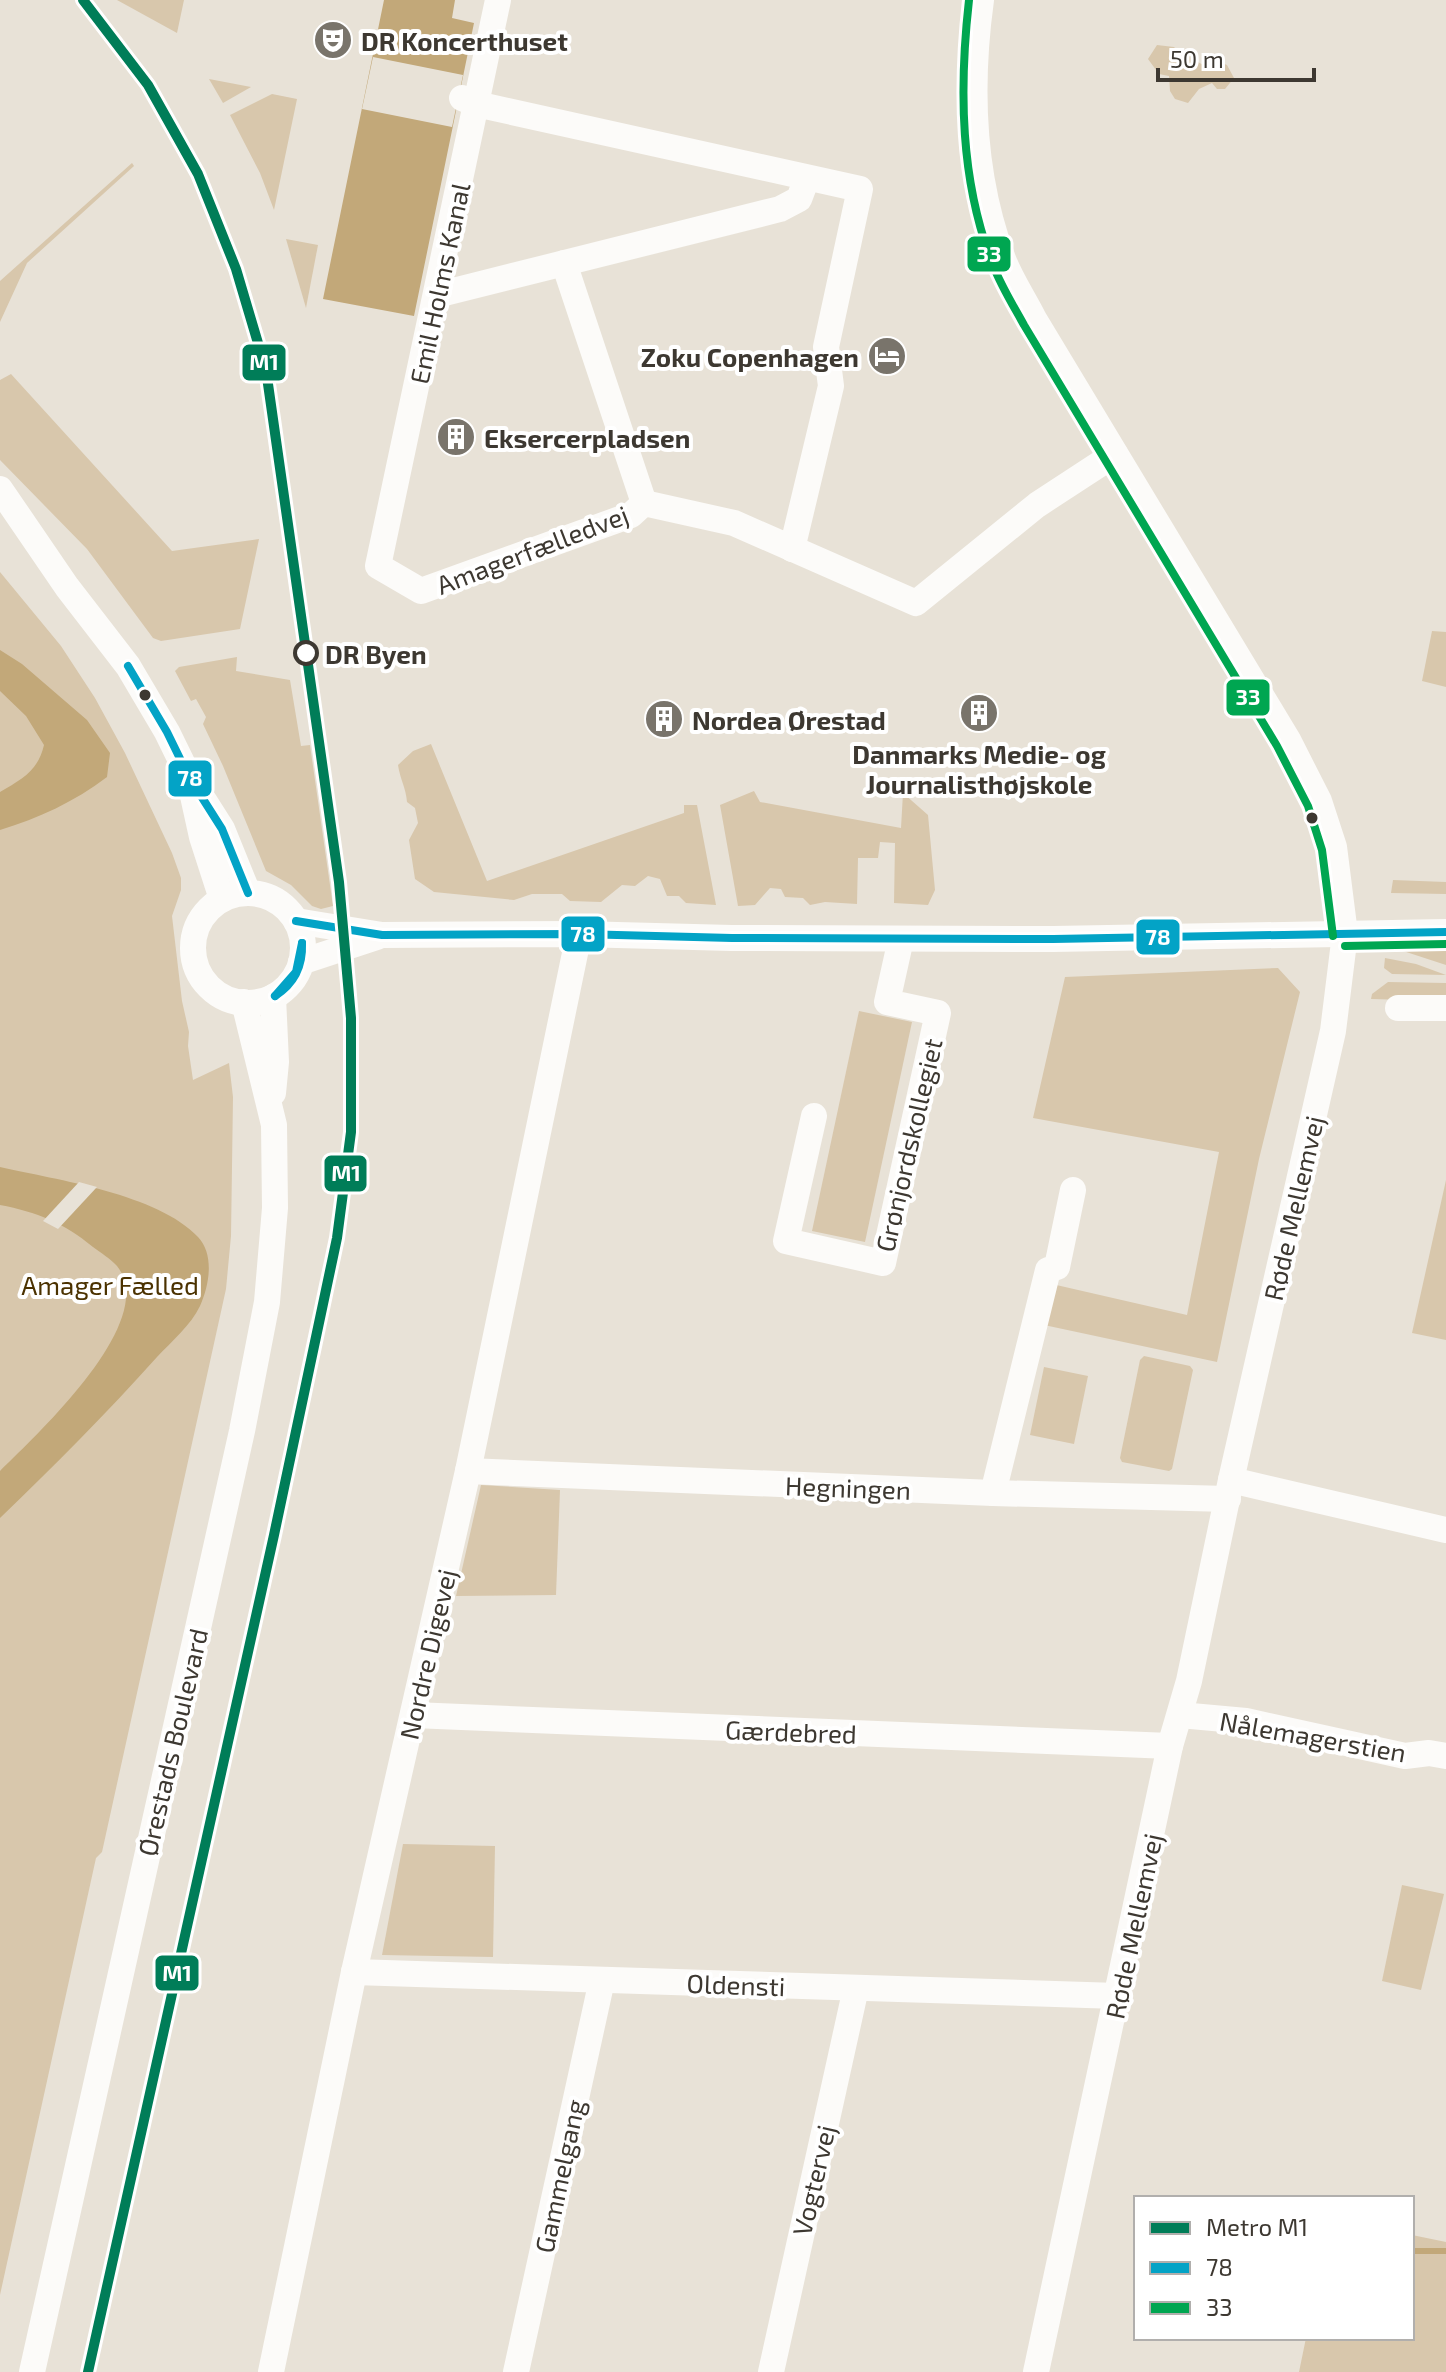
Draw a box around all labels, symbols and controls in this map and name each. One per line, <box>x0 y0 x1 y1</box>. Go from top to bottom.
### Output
theatre icon: DR Koncerthuset <box>312 19 354 61</box>
place label: DR Koncerthuset <box>361 25 568 56</box>
scale bar <box>1158 32 1314 82</box>
text: 50 m <box>1170 44 1224 73</box>
street label: Emil Holms Kanal <box>403 179 476 387</box>
line badge: 33 <box>966 235 1012 273</box>
text: 33 <box>977 240 1001 266</box>
hotel icon: Zoku Copenhagen <box>866 335 908 377</box>
place label: Zoku Copenhagen <box>641 341 859 372</box>
line badge: M1 <box>241 343 287 382</box>
text: M1 <box>249 348 279 374</box>
building icon: Eksercerpladsen <box>435 416 477 458</box>
place label: Eksercerpladsen <box>484 422 690 453</box>
street label: Amagerfælledvej <box>432 498 632 600</box>
place label: DR Byen <box>325 638 427 670</box>
marker: DR Byen <box>294 641 318 665</box>
line badge: 33 <box>1225 678 1271 717</box>
text: 33 <box>1236 683 1260 709</box>
unlabelled marker <box>137 687 153 703</box>
building icon: Danmarks Medie- og Journalisthøjskole <box>958 692 1000 734</box>
building icon: Nordea Ørestad <box>643 698 685 740</box>
place label: Nordea Ørestad <box>692 704 886 735</box>
place label: Danmarks Medie- og Journalisthøjskole <box>852 738 1106 799</box>
line badge: 78 <box>167 759 213 798</box>
text: 78 <box>177 764 203 790</box>
unlabelled marker <box>1304 810 1320 826</box>
line badge: 78 <box>560 915 606 953</box>
line badge: 78 <box>1135 918 1181 956</box>
text: 78 <box>570 920 596 946</box>
text: 78 <box>1145 923 1171 949</box>
street label: Grønjordskollegiet <box>868 1035 948 1255</box>
street label: Røde Mellemvej <box>1257 1113 1329 1303</box>
line badge: M1 <box>323 1154 368 1193</box>
text: M1 <box>331 1159 361 1185</box>
park label: Amager Fælled <box>21 1269 199 1300</box>
street label: Hegningen <box>785 1469 911 1505</box>
street label: Nordre Digevej <box>392 1566 462 1742</box>
street label: Ørestads Boulevard <box>131 1625 213 1859</box>
street label: Nålemagerstien <box>1217 1704 1409 1768</box>
street label: Gærdebred <box>725 1713 857 1749</box>
street label: Røde Mellemvej <box>1098 1831 1168 2021</box>
line badge: M1 <box>154 1954 200 1992</box>
text: M1 <box>162 1959 192 1985</box>
street label: Oldensti <box>686 1967 786 2001</box>
street label: Gammelgang <box>528 2096 590 2256</box>
street label: Vogtervej <box>785 2122 841 2238</box>
legend <box>1134 2196 1414 2340</box>
text: Metro M1 <box>1206 2212 1308 2241</box>
text: 78 <box>1206 2252 1233 2281</box>
text: 33 <box>1206 2292 1233 2321</box>

